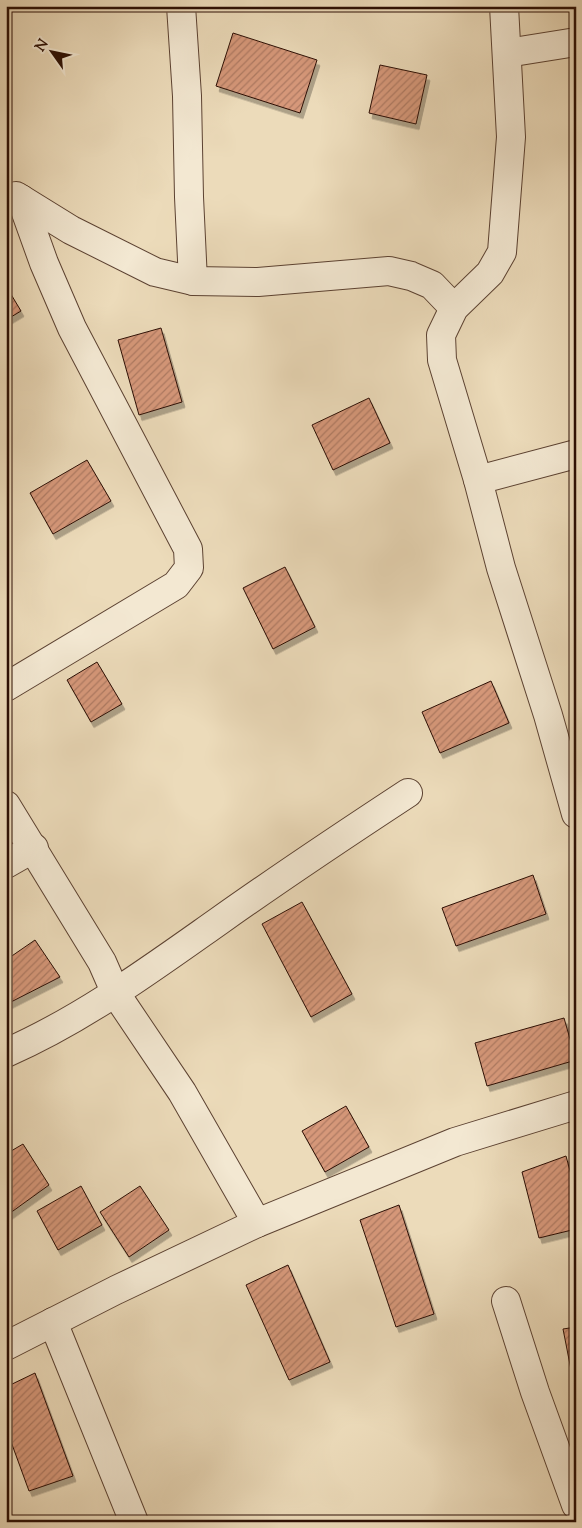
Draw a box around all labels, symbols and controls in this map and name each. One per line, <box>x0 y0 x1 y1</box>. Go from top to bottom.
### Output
north arrow <box>28 28 78 78</box>
text: N <box>31 36 54 56</box>

